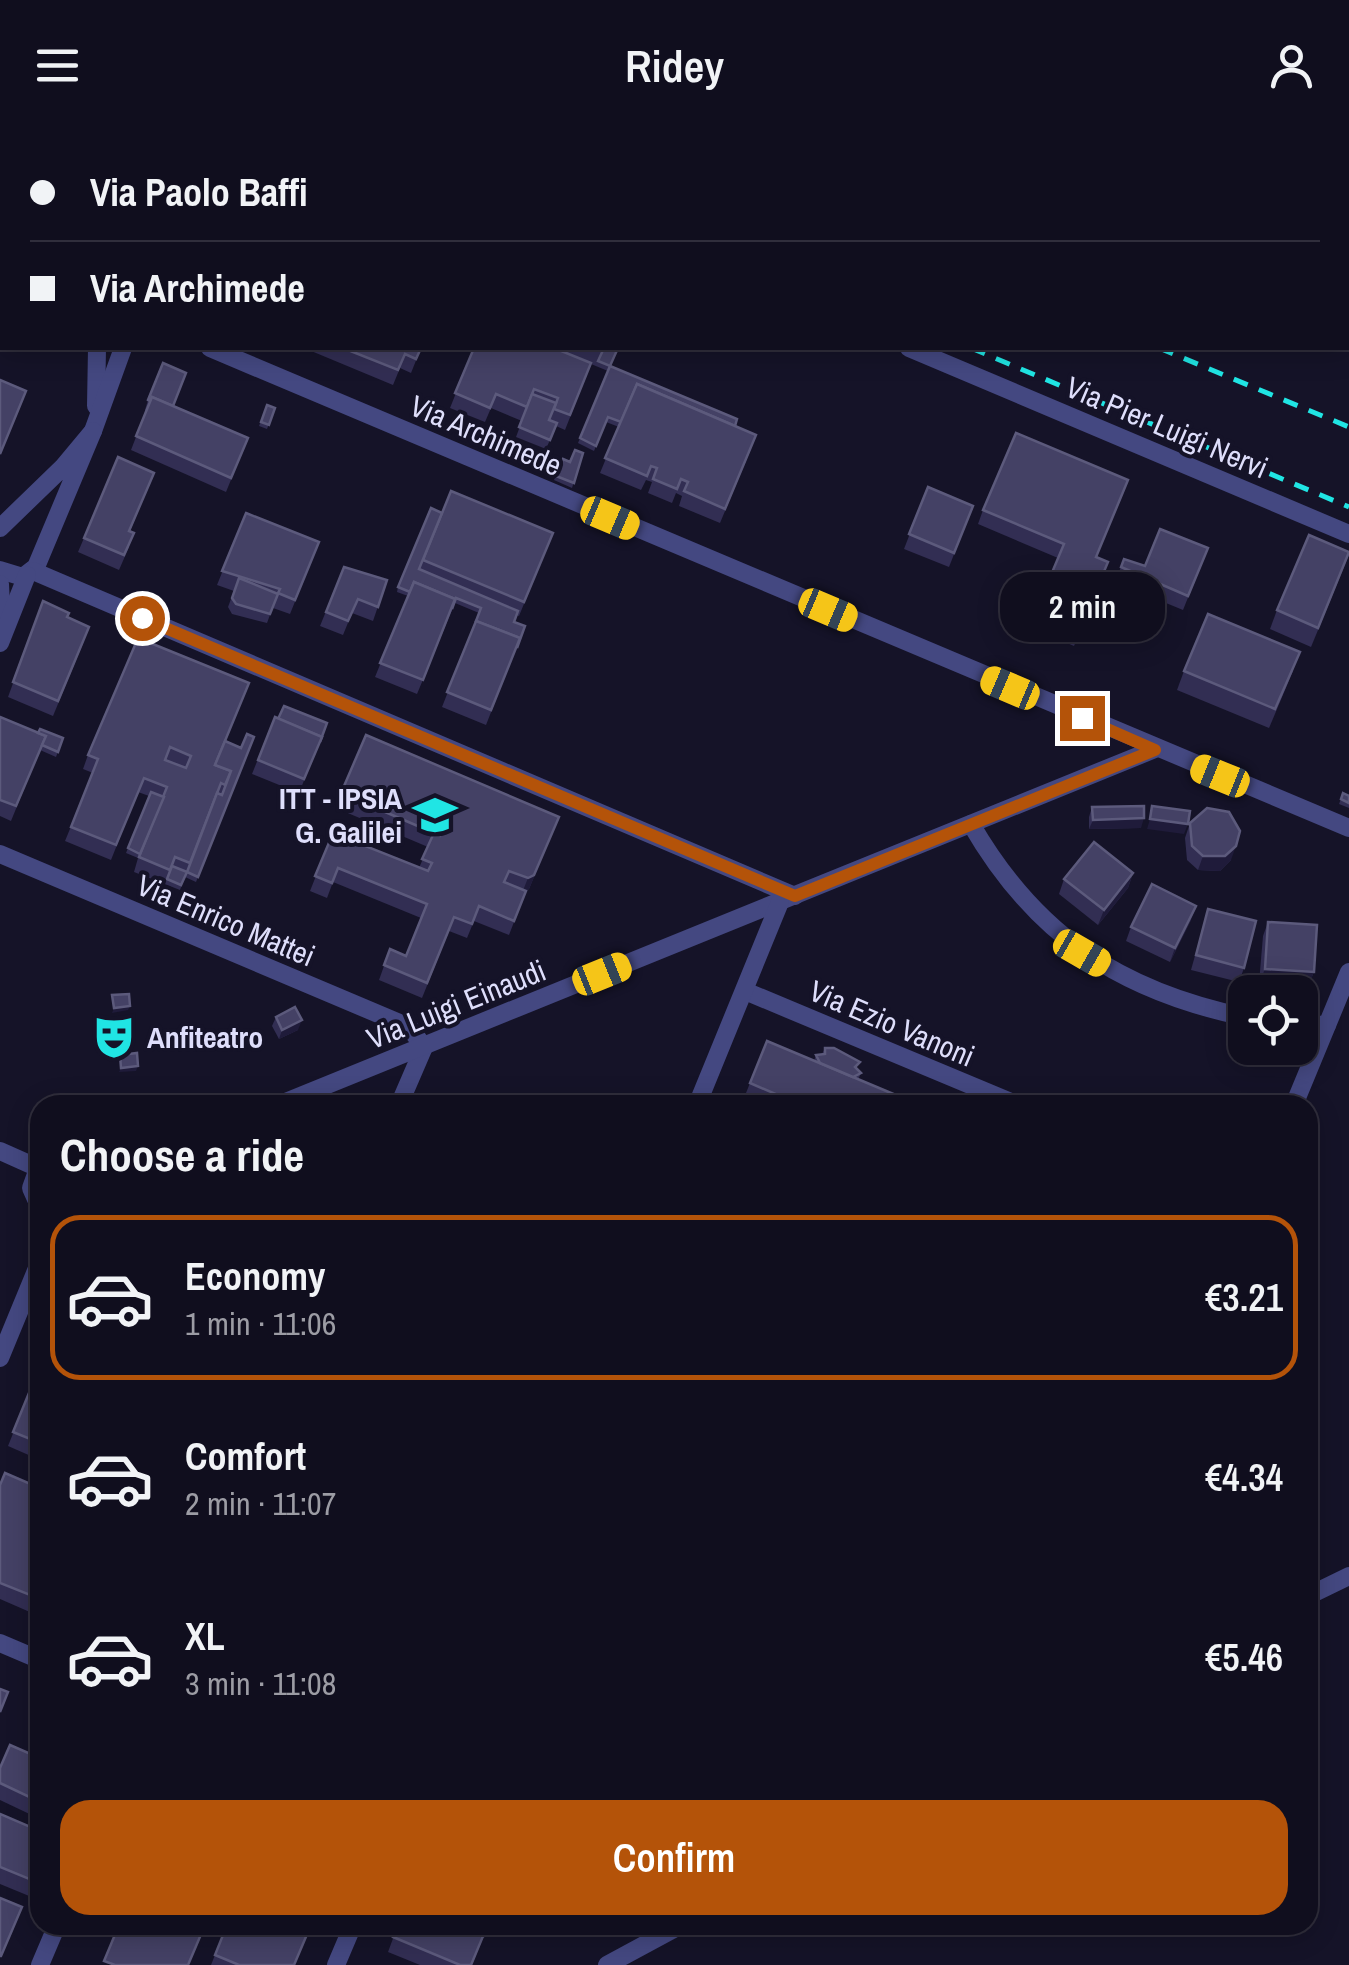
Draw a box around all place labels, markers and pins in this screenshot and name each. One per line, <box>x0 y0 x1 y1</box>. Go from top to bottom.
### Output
place label: ITT - IPSIA G. Galilei <box>279 778 402 852</box>
school or university icon: ITT - IPSIA G. Galilei <box>411 791 459 839</box>
theatre icon: Anfiteatro <box>90 1013 138 1061</box>
place label: Anfiteatro <box>147 1017 263 1057</box>

